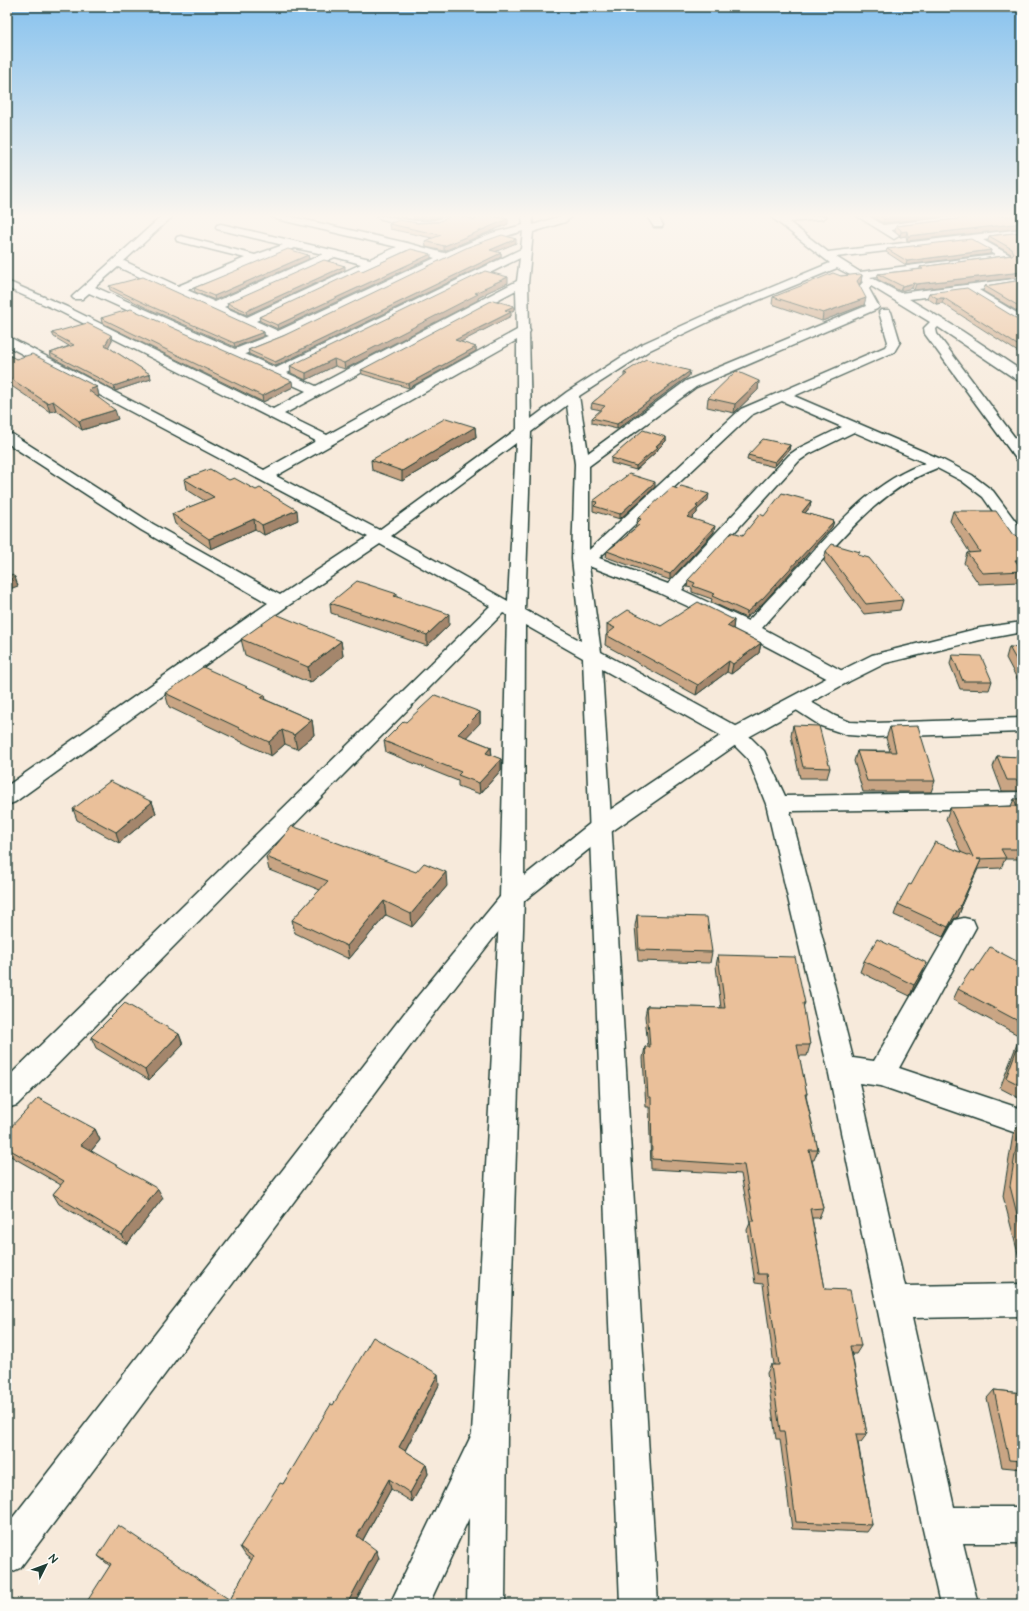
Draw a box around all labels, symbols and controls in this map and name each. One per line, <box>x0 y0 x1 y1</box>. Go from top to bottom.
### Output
north arrow <box>26 1545 66 1585</box>
text: N <box>45 1551 61 1566</box>

